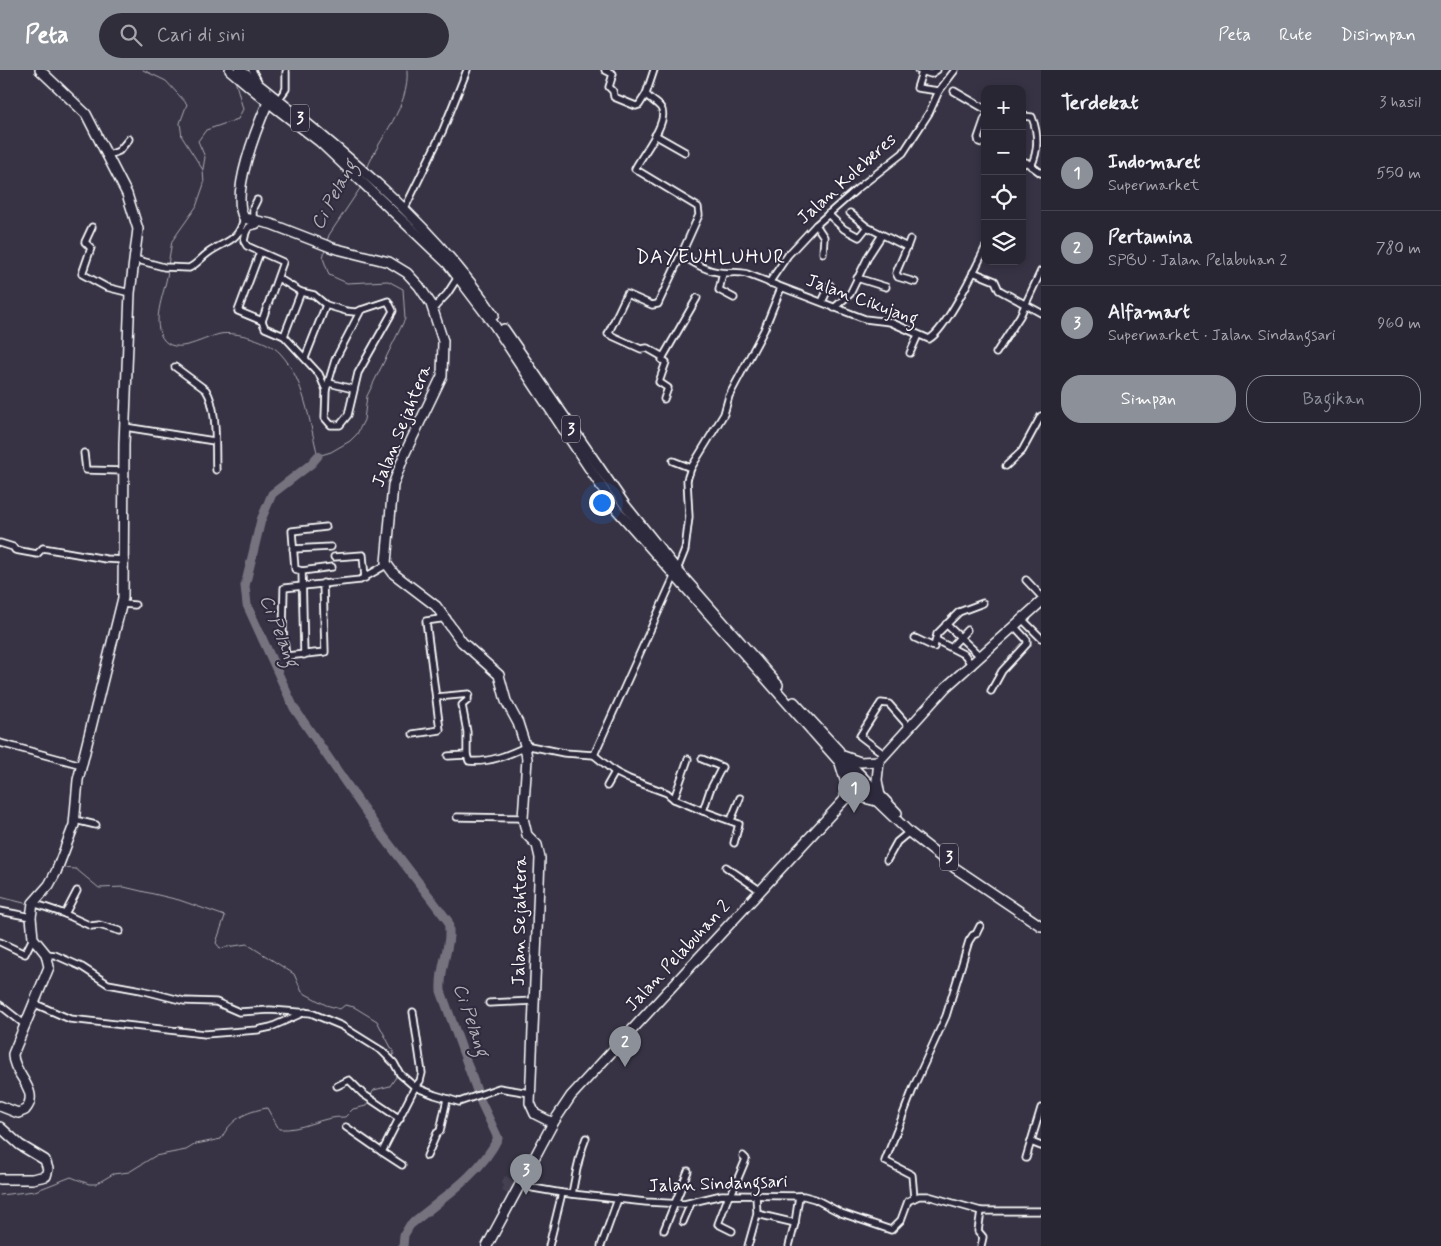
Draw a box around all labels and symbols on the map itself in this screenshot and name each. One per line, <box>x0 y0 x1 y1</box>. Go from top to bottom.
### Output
road number: 3 <box>291 104 309 132</box>
street label: Jalan Koleberes <box>792 128 902 230</box>
water label: Ci Pelang <box>305 154 366 235</box>
district label: DAYEUHLUHUR <box>636 244 786 271</box>
street label: Jalan Cikujang <box>802 269 921 333</box>
street label: Jalan Sejahtera <box>366 361 438 491</box>
road number: 3 <box>562 416 580 442</box>
your location <box>589 490 615 516</box>
water label: Ci Pelang <box>251 591 306 674</box>
pin: 1 <box>838 772 870 813</box>
road number: 3 <box>940 844 958 870</box>
street label: Jalan Sejahtera <box>507 855 533 986</box>
street label: Jalan Pelabuhan 2 <box>620 895 736 1017</box>
water label: Ci Pelang <box>445 980 496 1063</box>
pin: 2 <box>609 1026 641 1067</box>
pin: 3 <box>510 1154 542 1195</box>
street label: Jalan Sindangsari <box>648 1170 788 1200</box>

